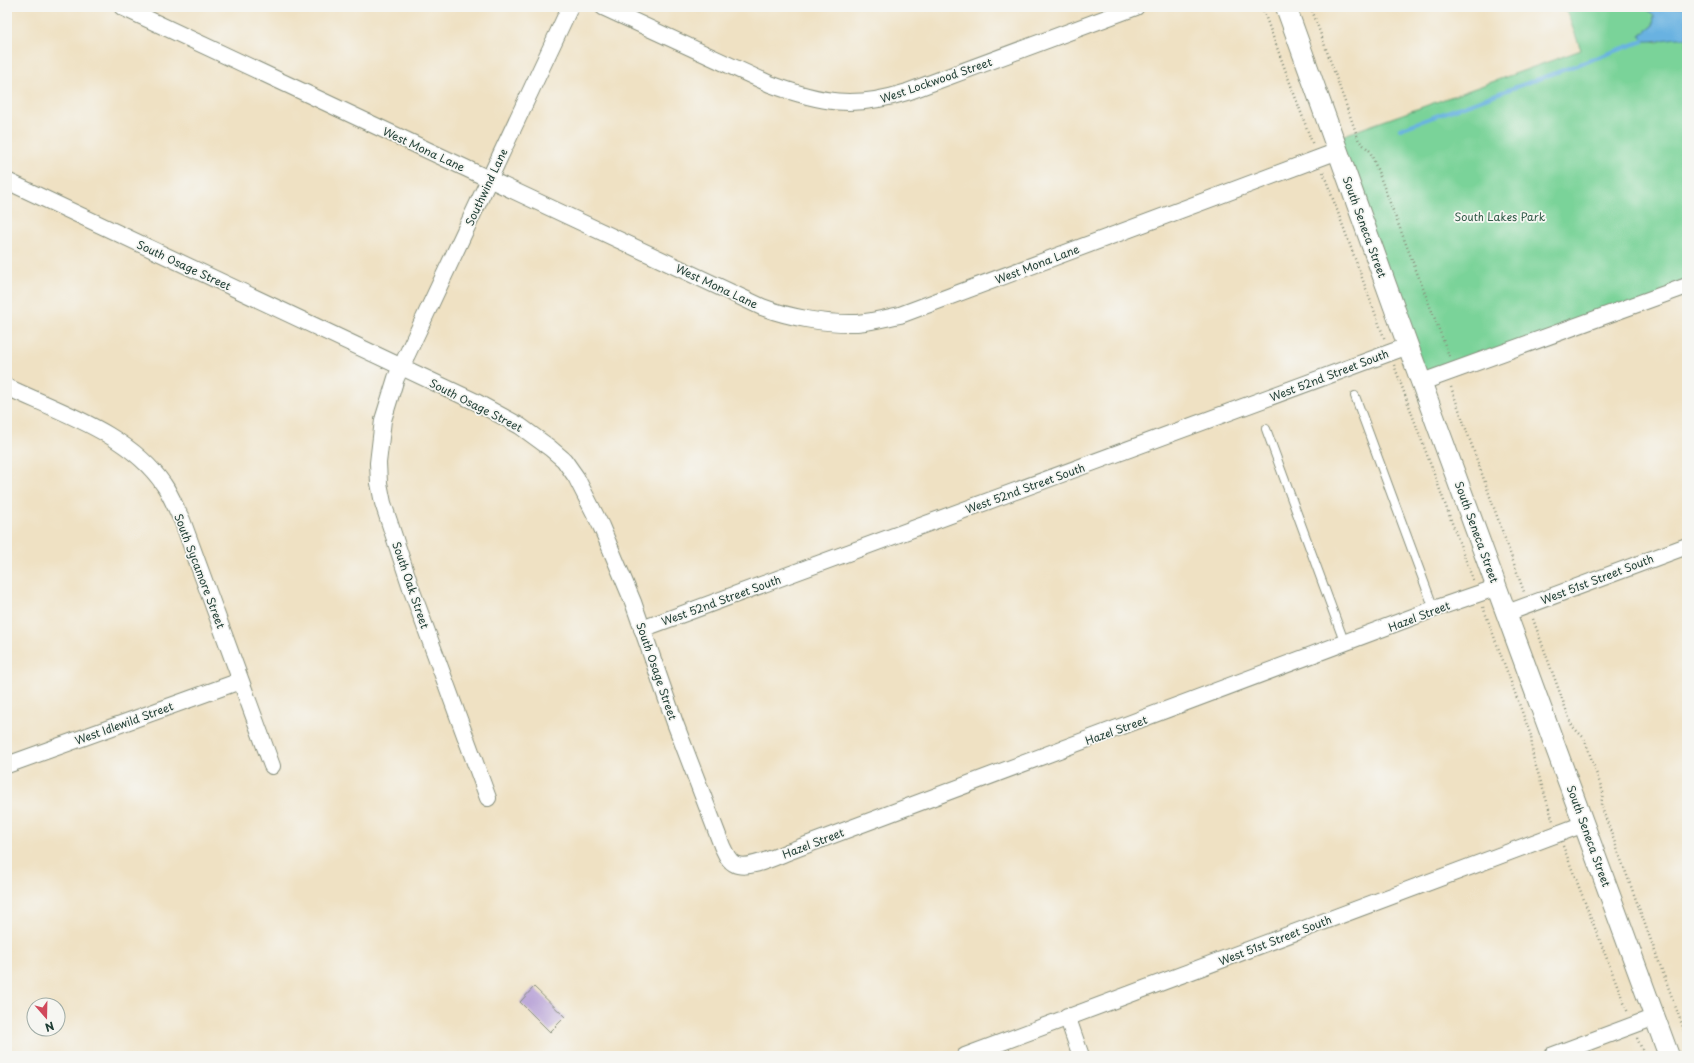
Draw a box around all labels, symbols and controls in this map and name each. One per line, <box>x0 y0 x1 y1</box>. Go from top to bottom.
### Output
street label: West Lockwood Street <box>878 53 995 107</box>
street label: West Mona Lane <box>380 122 468 176</box>
street label: Southwind Lane <box>461 145 512 228</box>
street label: South Seneca Street <box>1339 174 1391 281</box>
park label: South Lakes Park <box>1455 208 1546 225</box>
street label: South Osage Street <box>134 236 234 294</box>
street label: West Mona Lane <box>992 240 1082 288</box>
street label: West Mona Lane <box>673 259 761 313</box>
street label: West 52nd Street South <box>1267 344 1391 406</box>
street label: South Osage Street <box>427 374 525 436</box>
street label: West 52nd Street South <box>963 458 1087 518</box>
street label: South Seneca Street <box>1451 479 1503 586</box>
street label: South Sycamore Street <box>170 511 230 631</box>
street label: South Oak Street <box>388 539 434 631</box>
street label: West 51st Street South <box>1538 550 1656 608</box>
street label: West 52nd Street South <box>659 570 783 630</box>
street label: Hazel Street <box>1386 596 1453 636</box>
street label: South Osage Street <box>632 620 682 722</box>
street label: West Idlewild Street <box>72 697 176 749</box>
street label: Hazel Street <box>1082 711 1150 749</box>
street label: South Seneca Street <box>1563 783 1615 890</box>
street label: Hazel Street <box>780 823 847 863</box>
street label: West 51st Street South <box>1216 911 1334 969</box>
north arrow <box>26 997 66 1037</box>
text: N <box>42 1017 57 1036</box>

